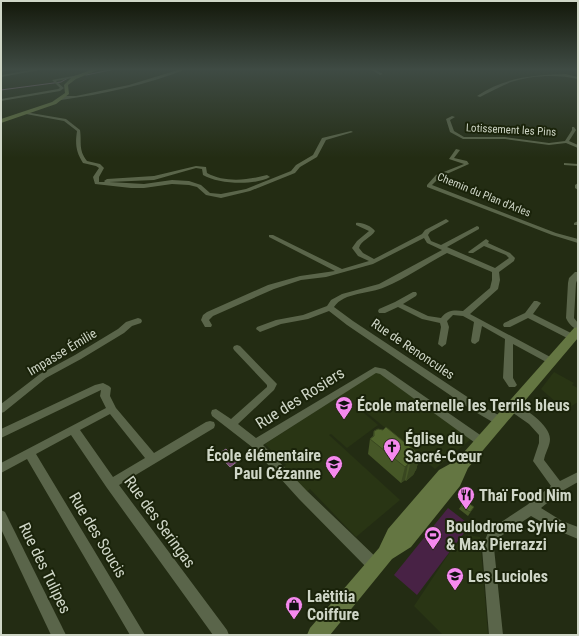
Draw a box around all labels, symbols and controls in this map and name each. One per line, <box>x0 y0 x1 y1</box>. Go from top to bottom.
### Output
street label: Lotissement les Pins <box>465 121 557 139</box>
street label: Chemin du Plan d'Arles <box>435 170 533 220</box>
street label: Rue de Renoncules <box>369 316 458 382</box>
street label: Impasse Émilie <box>25 326 99 378</box>
street label: Rue des Rosiers <box>252 363 348 433</box>
school or university icon: École maternelle les Terrils bleus <box>334 395 354 420</box>
place label: École maternelle les Terrils bleus <box>357 396 570 415</box>
place label: Église du Sacré-Cœur <box>405 429 482 466</box>
church icon: Église du Sacré-Cœur <box>382 437 402 462</box>
place label: École élémentaire Paul Cézanne <box>207 446 321 483</box>
school or university icon: École élémentaire Paul Cézanne <box>324 454 344 479</box>
street label: Rue des Seringas <box>120 472 200 572</box>
restaurant icon: Thaï Food Nim <box>456 485 476 510</box>
place label: Thaï Food Nim <box>479 486 572 505</box>
street label: Rue des Soucis <box>65 489 131 581</box>
place label: Boulodrome Sylvie & Max Pierrazzi <box>446 517 566 554</box>
street label: Rue des Tulipes <box>15 519 75 617</box>
sports icon: Boulodrome Sylvie & Max Pierrazzi <box>423 525 443 550</box>
school or university icon: Les Lucioles <box>445 566 465 591</box>
place label: Les Lucioles <box>468 567 548 586</box>
place label: Laëtitia Coiffure <box>307 587 360 624</box>
shop icon: Laëtitia Coiffure <box>284 595 304 620</box>

